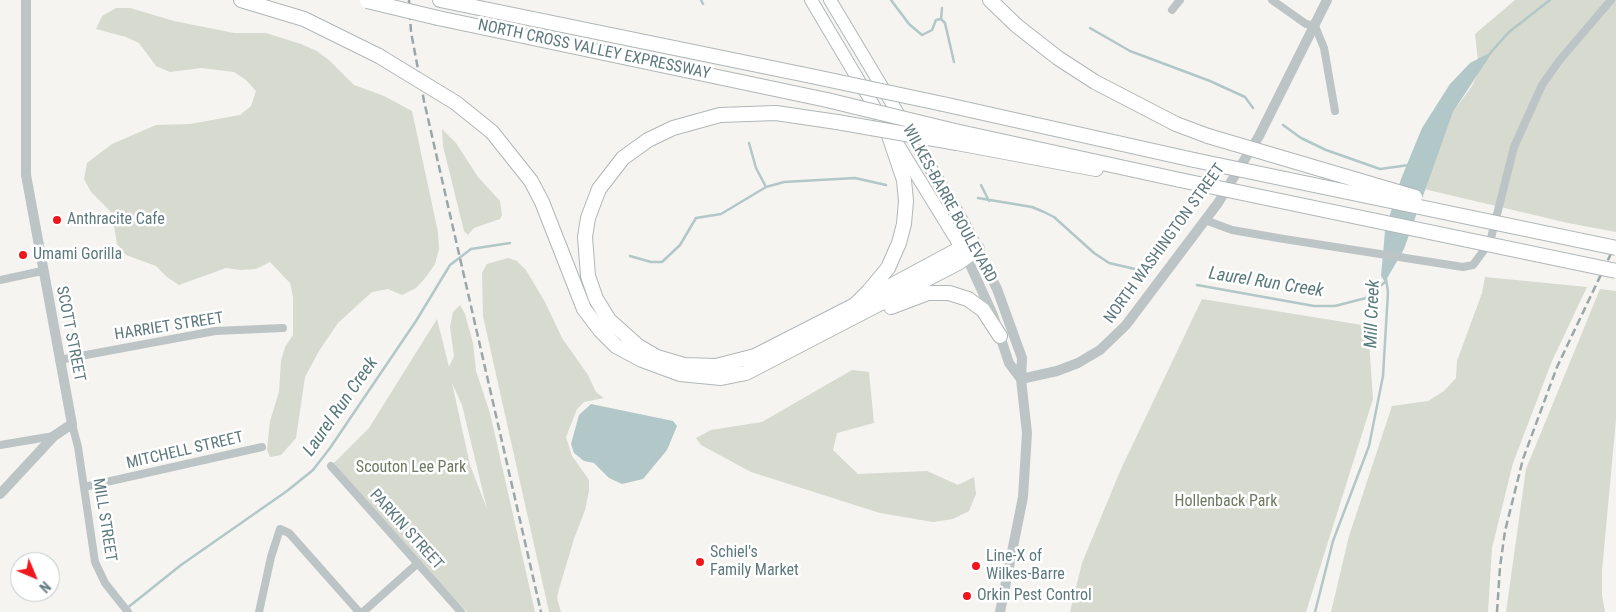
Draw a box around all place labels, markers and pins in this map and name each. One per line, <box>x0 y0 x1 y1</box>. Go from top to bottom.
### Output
place label: Anthracite Cafe <box>67 210 165 230</box>
marker: Anthracite Cafe <box>51 214 63 226</box>
place label: Umami Gorilla <box>33 245 122 265</box>
marker: Umami Gorilla <box>17 249 29 261</box>
place label: Schiel's Family Market <box>710 543 799 581</box>
place label: Line-X of Wilkes-Barre <box>986 547 1065 585</box>
marker: Schiel's Family Market <box>694 556 706 568</box>
marker: Line-X of Wilkes-Barre <box>970 560 982 572</box>
place label: Orkin Pest Control <box>977 586 1092 606</box>
marker: Orkin Pest Control <box>961 590 973 602</box>

